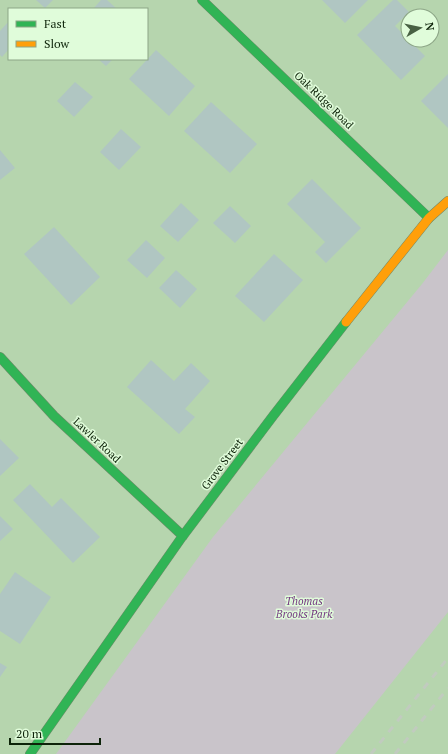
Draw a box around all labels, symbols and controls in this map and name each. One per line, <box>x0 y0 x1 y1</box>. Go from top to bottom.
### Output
legend <box>8 8 148 60</box>
north arrow <box>400 8 440 48</box>
text: Fast <box>44 16 67 31</box>
text: N <box>422 21 438 32</box>
text: Slow <box>44 36 70 51</box>
street label: Oak Ridge Road <box>291 68 357 132</box>
street label: Lawler Road <box>70 414 124 466</box>
street label: Grove Street <box>198 436 246 492</box>
park label: Thomas Brooks Park <box>275 594 333 621</box>
scale bar <box>10 720 100 746</box>
text: 20 m <box>16 726 43 741</box>

